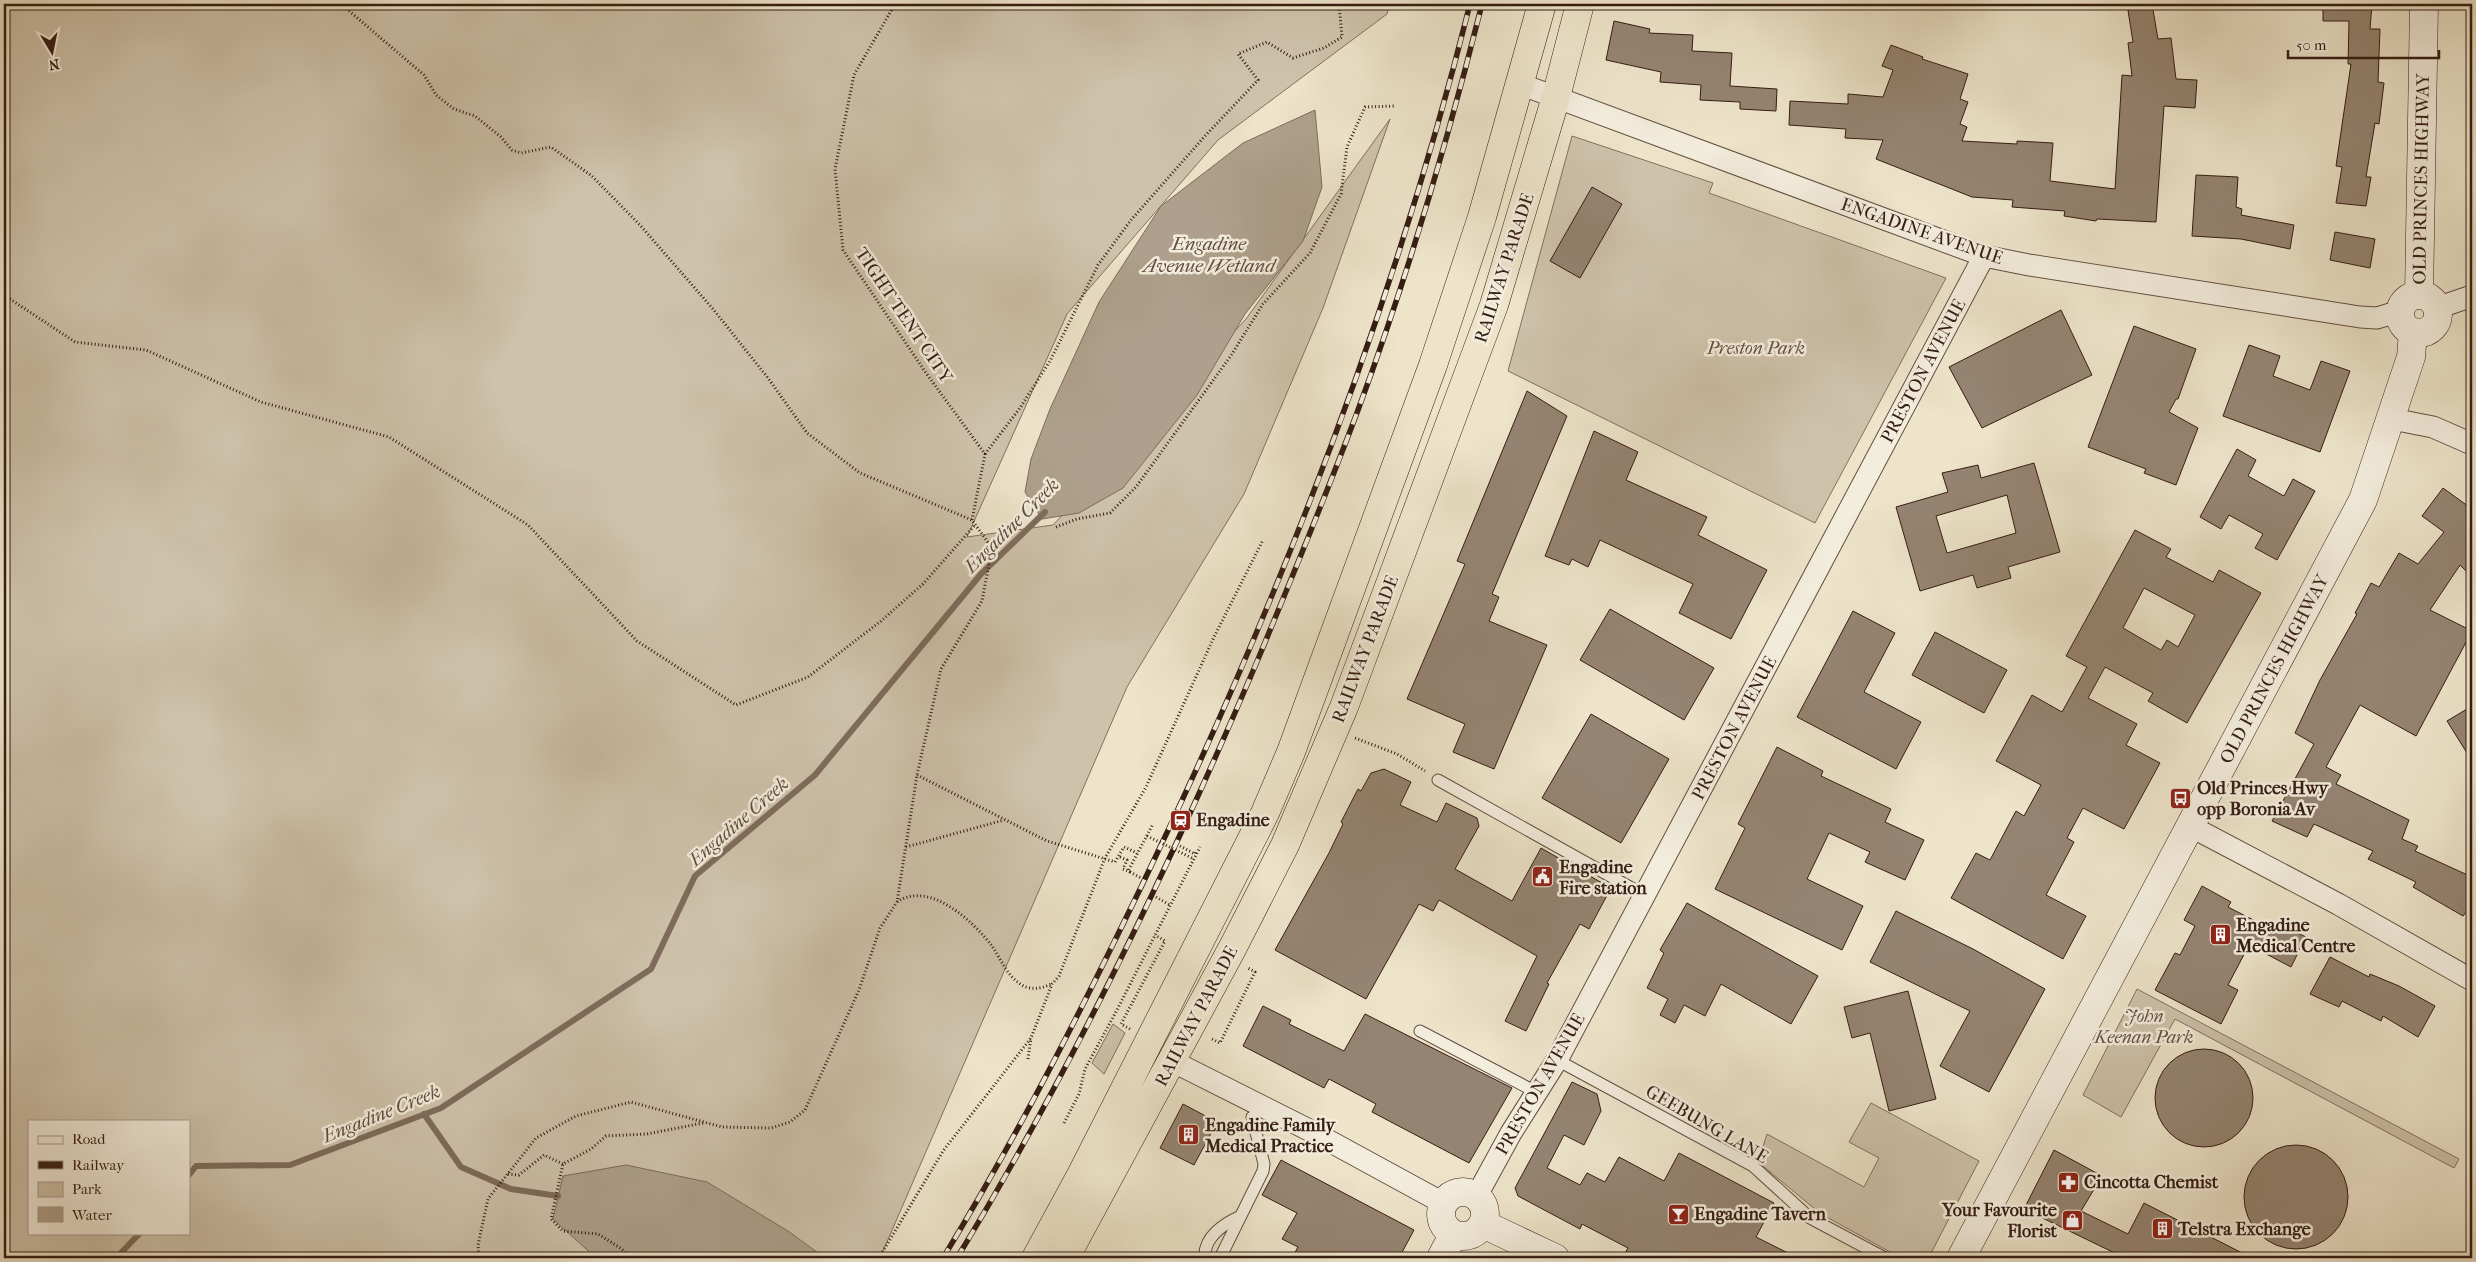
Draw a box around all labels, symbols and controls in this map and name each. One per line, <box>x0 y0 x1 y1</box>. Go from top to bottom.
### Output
north arrow <box>28 28 78 78</box>
scale bar <box>2288 28 2440 60</box>
text: 50 m <box>2296 36 2327 54</box>
text: N <box>47 55 61 74</box>
street label: OLD PRINCES HIGHWAY <box>2409 73 2434 285</box>
street label: RAILWAY PARADE <box>1470 191 1539 346</box>
street label: ENGADINE AVENUE <box>1838 194 2006 269</box>
water label: Engadine Avenue Wetland <box>1141 233 1277 277</box>
street label: TIGHT TENT CITY <box>851 244 957 387</box>
street label: PRESTON AVENUE <box>1877 296 1970 447</box>
park label: Preston Park <box>1706 338 1805 359</box>
water label: Engadine Creek <box>959 474 1064 578</box>
street label: OLD PRINCES HIGHWAY <box>2216 570 2334 767</box>
street label: RAILWAY PARADE <box>1328 573 1403 726</box>
street label: PRESTON AVENUE <box>1688 653 1781 804</box>
water label: Engadine Creek <box>684 773 793 872</box>
place label: Old Princes Hwy opp Boronia Av <box>2197 778 2330 820</box>
bus stop icon: Old Princes Hwy opp Boronia Av <box>2169 786 2193 810</box>
station icon: Engadine <box>1168 808 1192 832</box>
place label: Engadine <box>1196 810 1270 831</box>
place label: Engadine Fire station <box>1558 857 1647 899</box>
public building icon: Engadine Fire station <box>1531 865 1555 889</box>
place label: Engadine Medical Centre <box>2235 915 2356 957</box>
building icon: Engadine Medical Centre <box>2208 923 2232 947</box>
street label: RAILWAY PARADE <box>1151 942 1242 1090</box>
park label: John Keenan Park <box>2092 1006 2194 1048</box>
street label: PRESTON AVENUE <box>1491 1010 1589 1159</box>
water label: Engadine Creek <box>318 1080 443 1148</box>
street label: GEEBUNG LANE <box>1642 1081 1772 1168</box>
place label: Engadine Family Medical Practice <box>1204 1115 1336 1157</box>
legend <box>28 1120 190 1234</box>
building icon: Engadine Family Medical Practice <box>1177 1123 1201 1147</box>
text: Road <box>72 1130 106 1148</box>
text: Railway <box>72 1156 125 1174</box>
pharmacy icon: Cincotta Chemist <box>2056 1170 2080 1194</box>
place label: Cincotta Chemist <box>2084 1172 2219 1193</box>
text: Park <box>72 1180 102 1198</box>
place label: Your Favourite Florist <box>1941 1200 2058 1242</box>
bar icon: Engadine Tavern <box>1666 1202 1690 1226</box>
place label: Engadine Tavern <box>1694 1204 1826 1225</box>
text: Water <box>71 1206 112 1224</box>
shop icon: Your Favourite Florist <box>2061 1208 2085 1232</box>
building icon: Telstra Exchange <box>2150 1217 2174 1241</box>
place label: Telstra Exchange <box>2177 1219 2311 1240</box>

